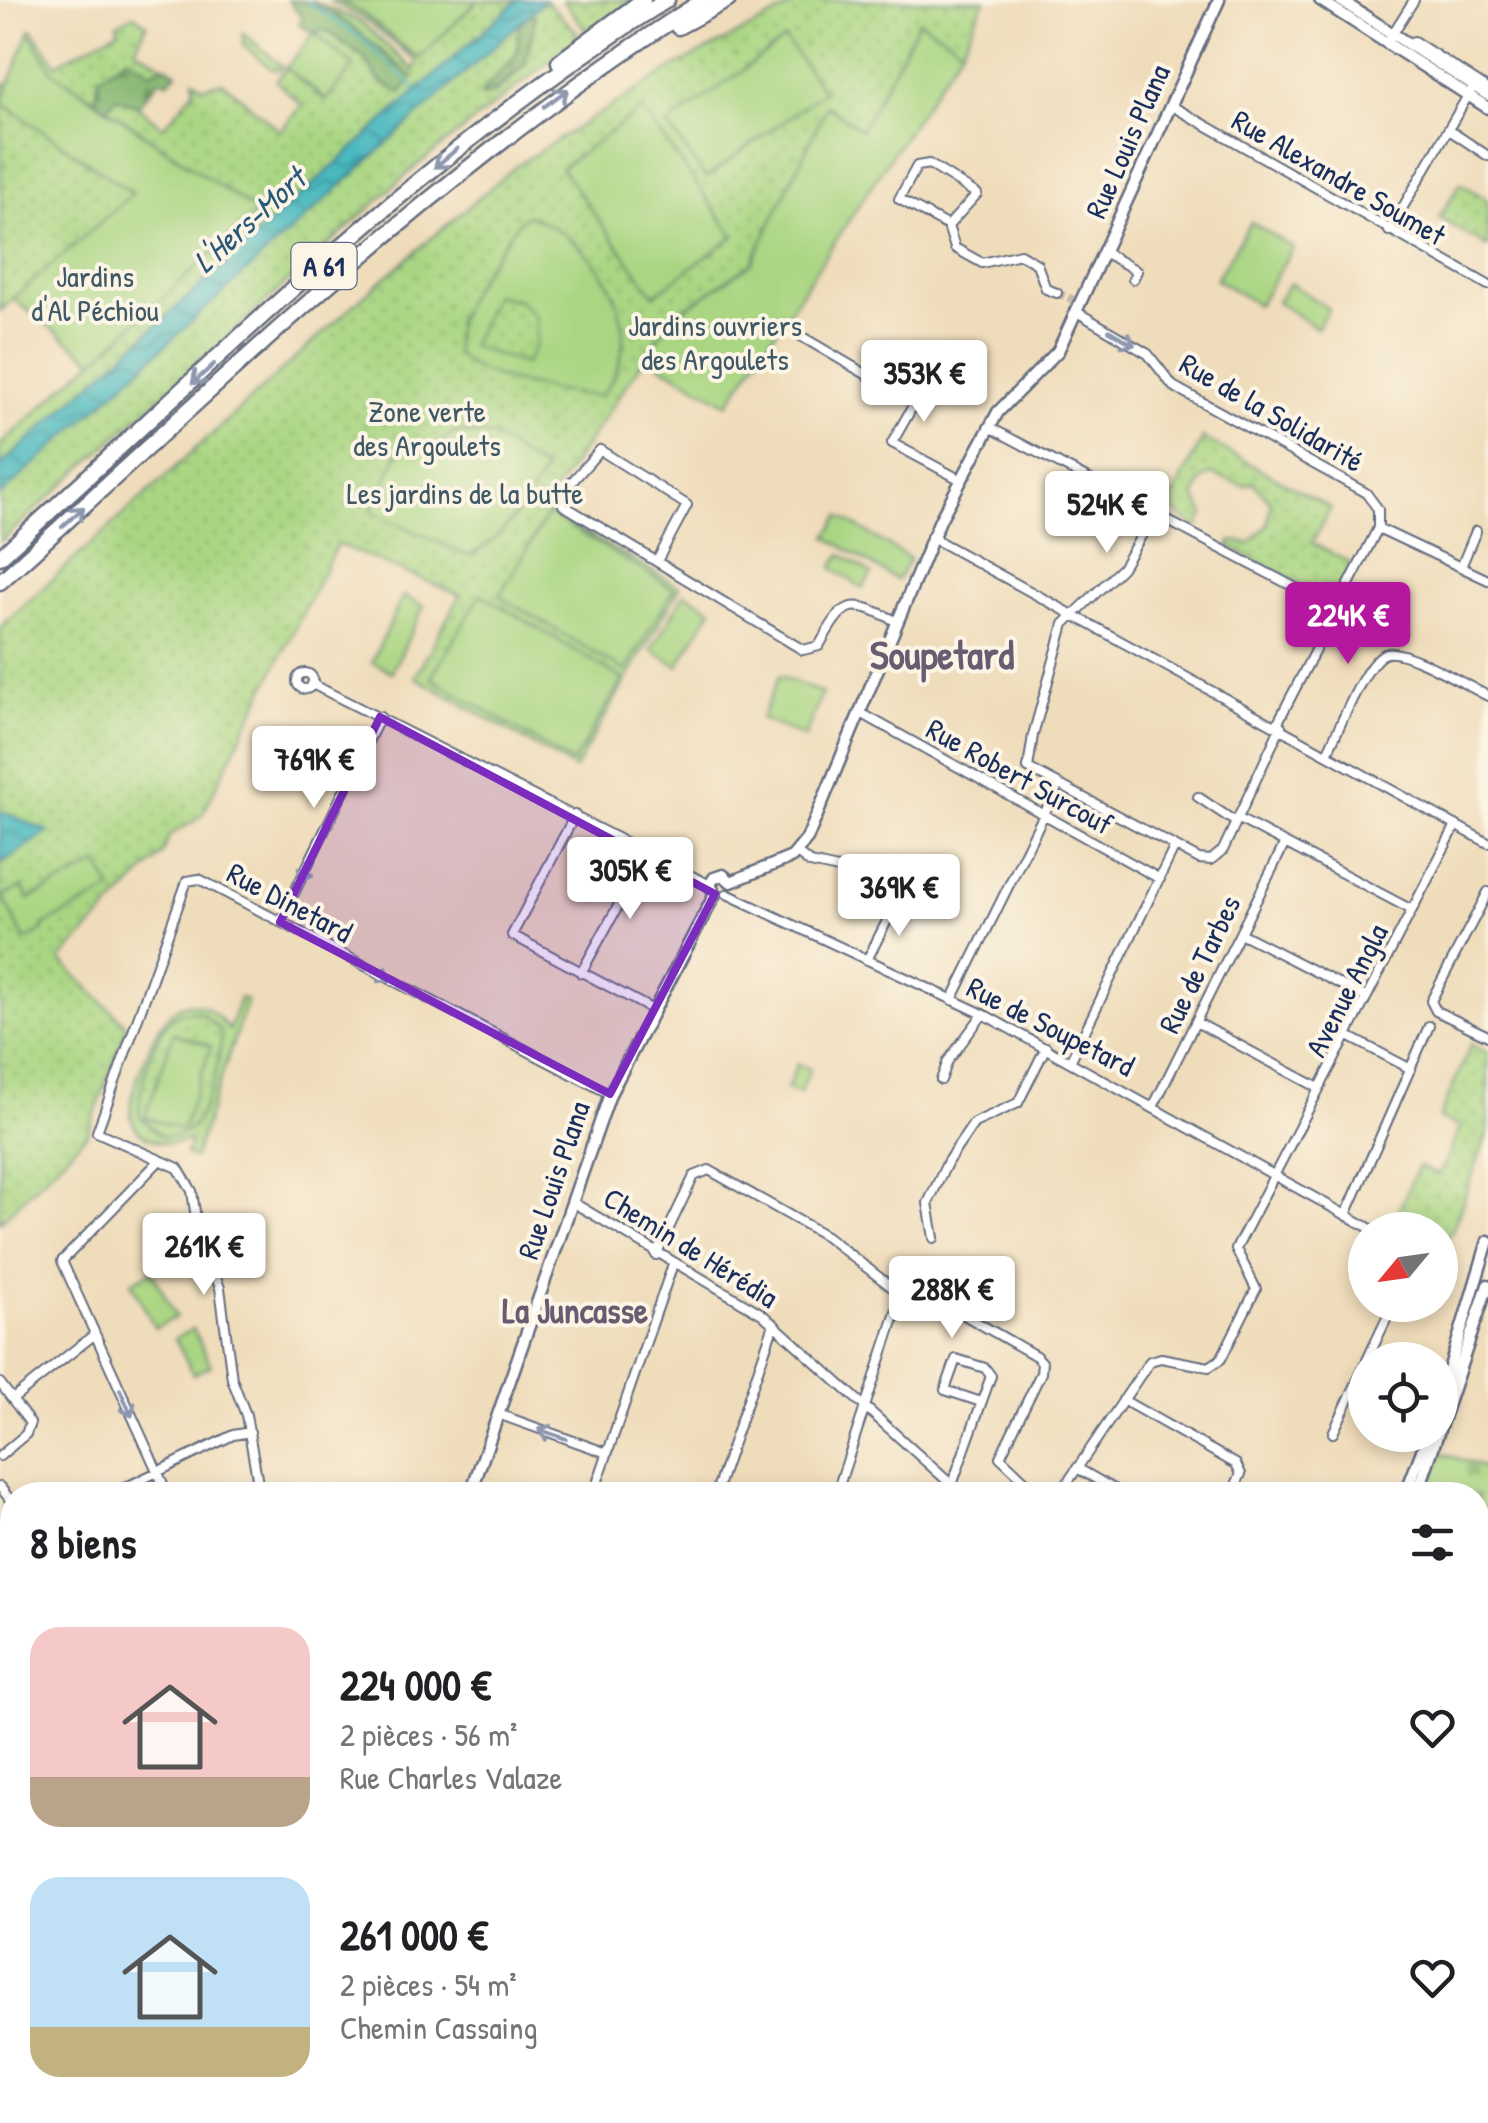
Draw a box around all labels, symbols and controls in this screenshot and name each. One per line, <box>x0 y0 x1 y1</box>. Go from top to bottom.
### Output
street label: Rue Louis Plana <box>1075 58 1179 224</box>
one-way arrow <box>542 88 569 109</box>
street label: Rue Alexandre Soumet <box>1225 100 1454 255</box>
one-way arrow <box>433 147 459 169</box>
water label: L'Hers-Mort <box>183 155 318 282</box>
road number: A 61 <box>292 243 356 289</box>
park label: Jardins d'Al Péchiou <box>31 256 159 330</box>
park label: Jardins ouvriers des Argoulets <box>628 305 802 379</box>
one-way arrow <box>1107 328 1136 348</box>
pin: 353K € <box>843 340 1005 425</box>
street label: Rue de la Solidarité <box>1173 343 1371 481</box>
text: 353K € <box>883 351 965 394</box>
one-way arrow <box>191 363 216 386</box>
park label: Zone verte des Argoulets <box>353 391 501 465</box>
pin: 524K € <box>1026 471 1188 556</box>
park label: Les jardins de la butte <box>347 473 583 513</box>
text: 524K € <box>1067 482 1147 525</box>
one-way arrow <box>60 506 85 529</box>
pin: 224K € <box>1267 582 1429 667</box>
text: 224K € <box>1307 593 1389 636</box>
district label: Soupetard <box>870 627 1014 683</box>
street label: Rue Robert Surcouf <box>920 708 1120 844</box>
pin: 769K € <box>233 726 395 811</box>
text: 769K € <box>274 737 354 780</box>
pin: 305K € <box>549 837 711 922</box>
text: 305K € <box>589 848 671 891</box>
street label: Rue Dinetard <box>220 852 360 952</box>
one-way arrow <box>296 852 315 882</box>
pin: 369K € <box>818 854 980 939</box>
text: 369K € <box>860 865 938 908</box>
street label: Rue de Tarbes <box>1149 889 1249 1039</box>
street label: Avenue Angla <box>1295 916 1397 1063</box>
one-way arrow <box>363 964 393 984</box>
street label: Rue de Soupetard <box>960 967 1142 1085</box>
street label: Rue Louis Plana <box>507 1096 599 1264</box>
street label: Chemin de Hérédia <box>596 1177 786 1317</box>
north arrow <box>1348 1212 1458 1322</box>
map controls <box>1348 1212 1458 1452</box>
pin: 261K € <box>123 1213 285 1298</box>
text: 261K € <box>165 1224 243 1267</box>
pin: 288K € <box>871 1256 1033 1341</box>
text: 288K € <box>911 1267 993 1310</box>
district label: La Juncasse <box>502 1287 648 1334</box>
button: locate <box>1348 1342 1458 1452</box>
one-way arrow <box>117 1387 136 1417</box>
one-way arrow <box>537 1423 569 1441</box>
text: 8 biens <box>30 1514 136 1571</box>
icon: filters <box>1405 1515 1460 1570</box>
text: 224 000 € <box>340 1656 491 1713</box>
icon: home <box>110 1667 230 1787</box>
icon: heart <box>1405 1700 1460 1755</box>
text: 2 pièces · 56 m² <box>340 1713 517 1756</box>
text: Rue Charles Valaze <box>340 1756 562 1799</box>
text: 261 000 € <box>340 1906 488 1963</box>
icon: home <box>110 1917 230 2037</box>
icon: heart <box>1405 1950 1460 2005</box>
text: 2 pièces · 54 m² <box>340 1963 517 2006</box>
text: Chemin Cassaing <box>340 2006 538 2049</box>

